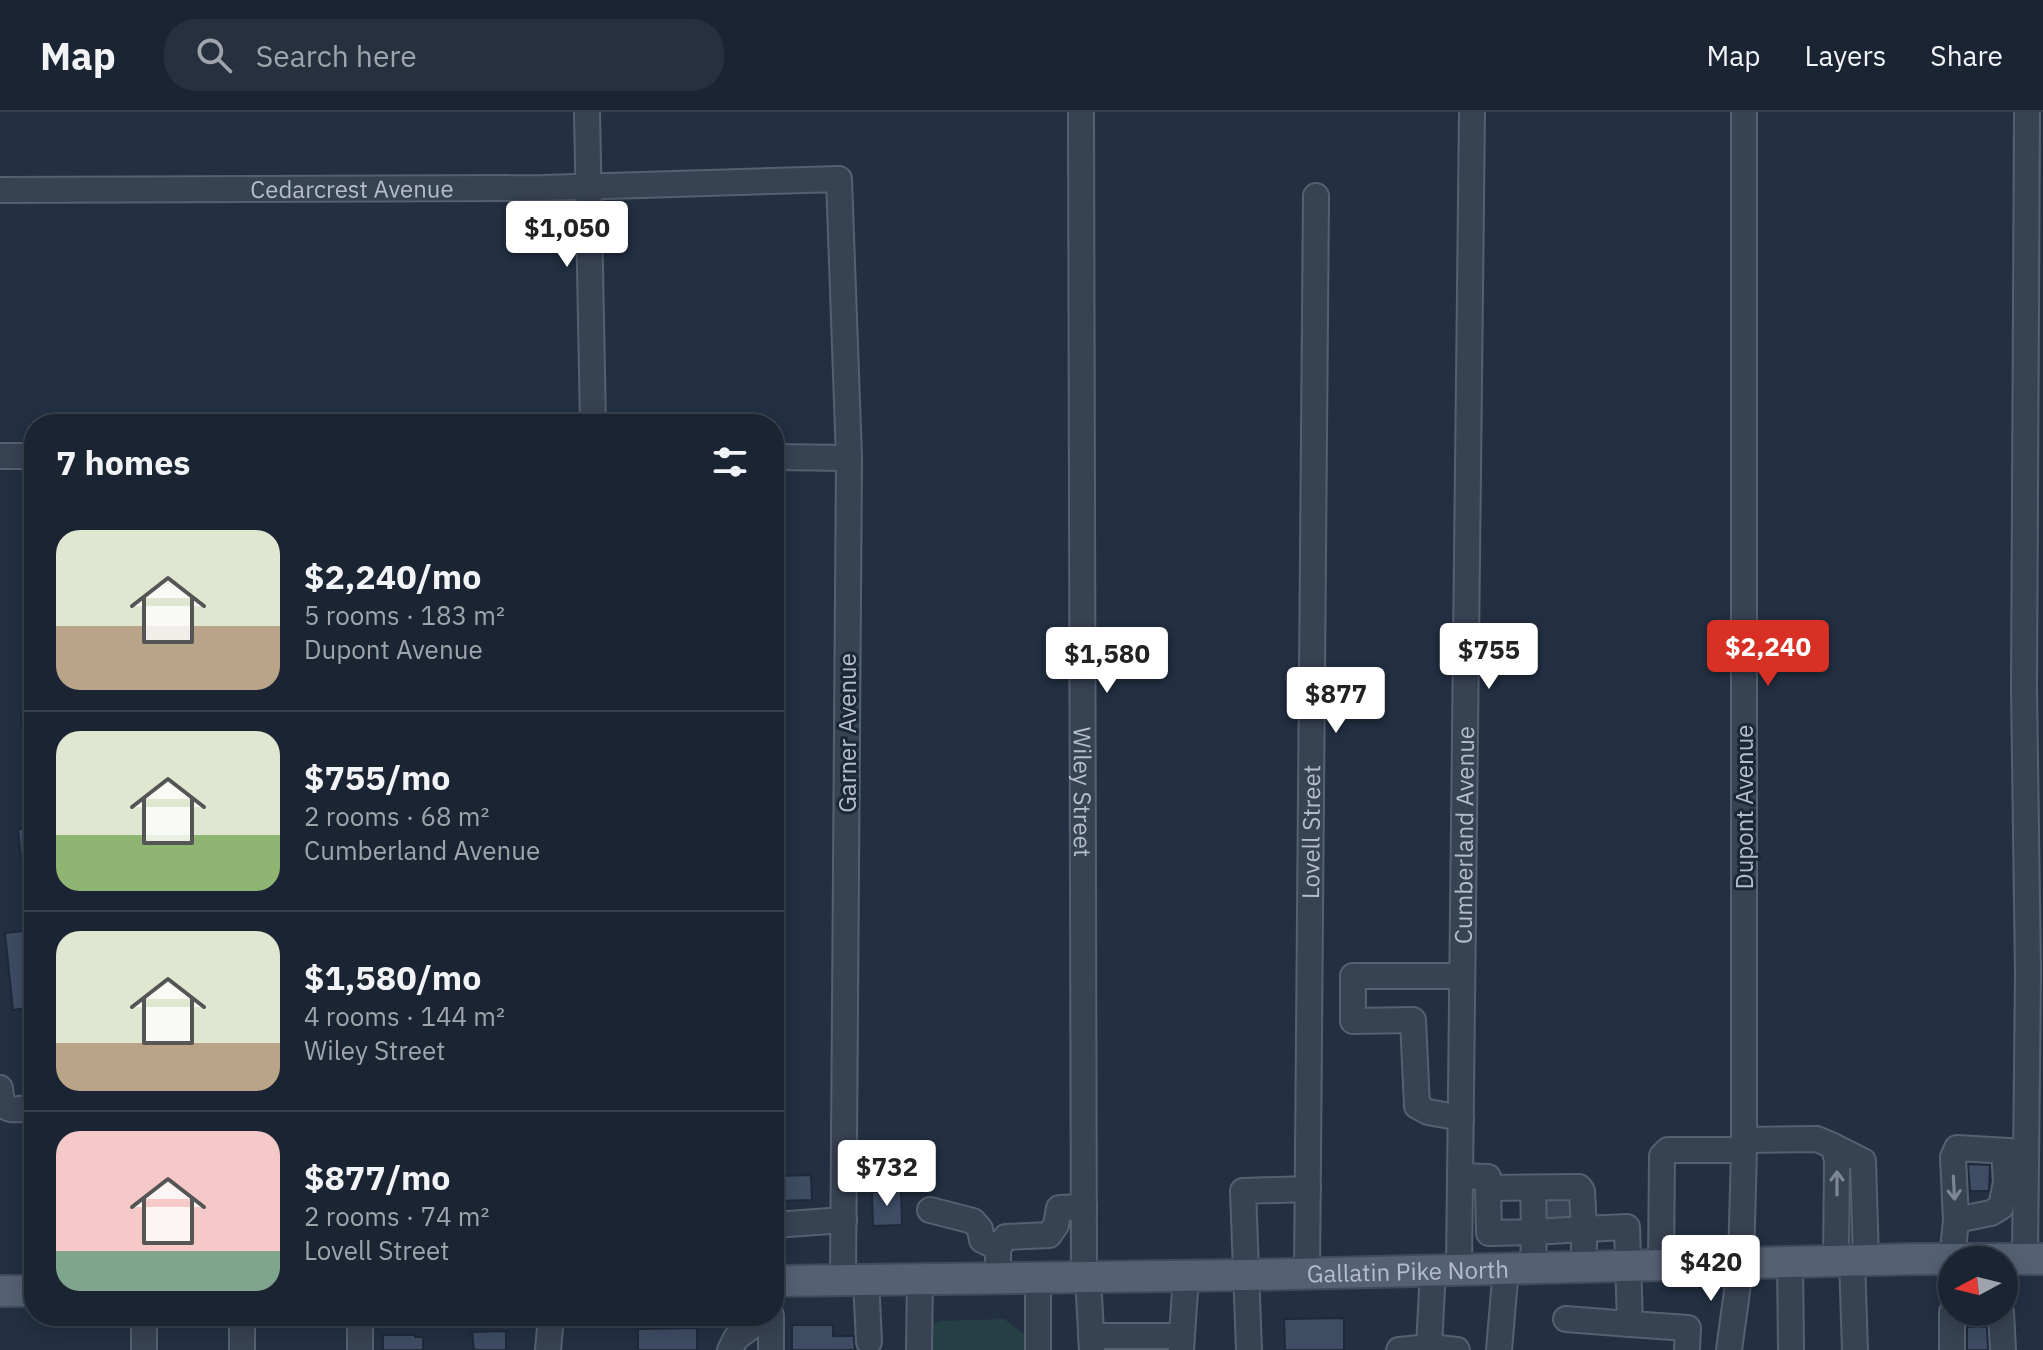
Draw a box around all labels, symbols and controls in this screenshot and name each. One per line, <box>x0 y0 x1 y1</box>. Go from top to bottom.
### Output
search box <box>164 19 724 91</box>
text: Map <box>40 31 116 80</box>
icon: search <box>192 33 236 77</box>
text: Search here <box>256 36 417 75</box>
text: Map <box>1706 37 1760 74</box>
text: Layers <box>1804 37 1886 74</box>
text: Share <box>1930 37 2003 74</box>
street label: Cedarcrest Avenue <box>250 172 454 205</box>
pin: $1,050 <box>502 201 632 269</box>
text: $1,050 <box>524 210 610 244</box>
text: 7 homes <box>56 440 191 484</box>
icon: filters <box>708 440 752 484</box>
text: $2,240/mo <box>304 554 481 598</box>
icon: home <box>120 562 216 658</box>
text: 5 rooms · 183 m² <box>304 598 505 632</box>
pin: $2,240 <box>1703 620 1833 688</box>
pin: $755 <box>1442 623 1536 691</box>
pin: $1,580 <box>1042 627 1172 695</box>
text: $2,240 <box>1725 629 1811 663</box>
text: Dupont Avenue <box>304 632 483 666</box>
text: $755 <box>1458 632 1520 666</box>
text: $1,580 <box>1064 636 1150 670</box>
street label: Garner Avenue <box>831 653 863 813</box>
pin: $877 <box>1289 667 1383 735</box>
text: $877 <box>1305 676 1367 710</box>
street label: Dupont Avenue <box>1728 725 1760 889</box>
street label: Cumberland Avenue <box>1447 726 1481 944</box>
street label: Wiley Street <box>1067 727 1099 857</box>
text: $755/mo <box>304 755 451 799</box>
icon: home <box>120 763 216 859</box>
street label: Lovell Street <box>1294 765 1327 899</box>
text: 2 rooms · 68 m² <box>304 799 489 833</box>
text: Cumberland Avenue <box>304 833 540 867</box>
text: $1,580/mo <box>304 955 481 999</box>
icon: home <box>120 963 216 1059</box>
text: 4 rooms · 144 m² <box>304 999 505 1033</box>
text: Wiley Street <box>304 1033 445 1067</box>
pin: $732 <box>840 1140 934 1208</box>
text: $732 <box>856 1149 918 1183</box>
text: $877/mo <box>304 1155 451 1199</box>
icon: home <box>120 1163 216 1259</box>
one-way arrow <box>1829 1170 1845 1197</box>
one-way arrow <box>1947 1174 1962 1201</box>
text: 2 rooms · 74 m² <box>304 1199 489 1233</box>
text: Lovell Street <box>304 1233 449 1267</box>
pin: $420 <box>1664 1235 1758 1303</box>
text: $420 <box>1680 1244 1742 1278</box>
north arrow <box>1938 1246 2018 1326</box>
map controls <box>1938 1246 2018 1326</box>
street label: Gallatin Pike North <box>1307 1253 1509 1290</box>

